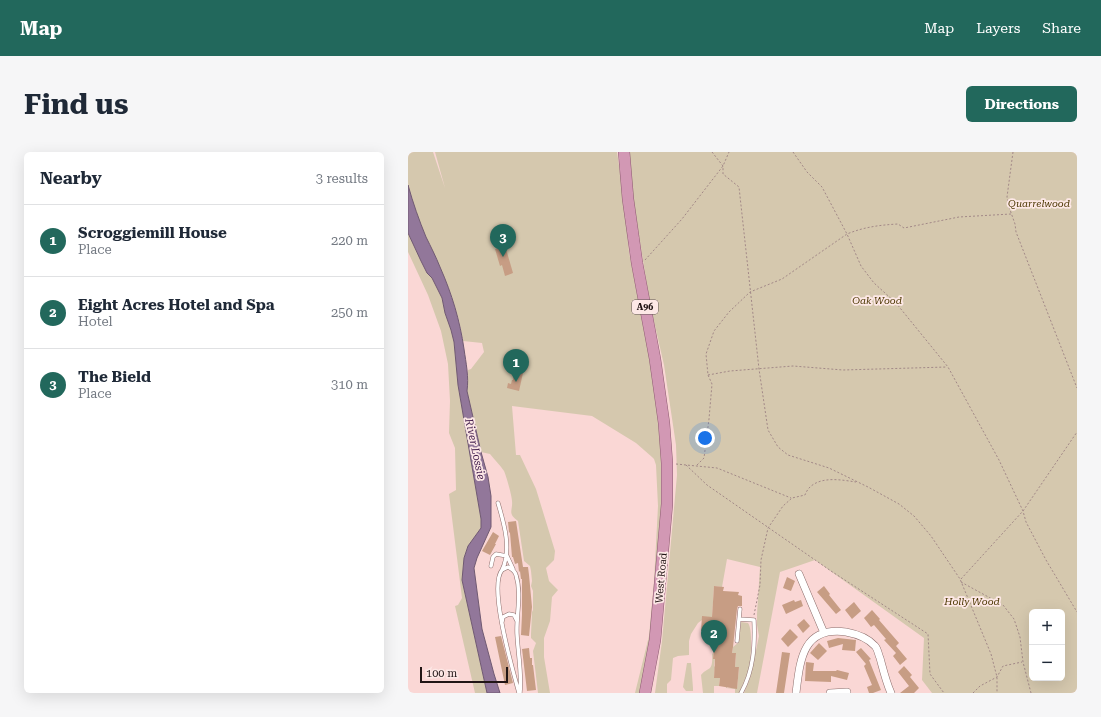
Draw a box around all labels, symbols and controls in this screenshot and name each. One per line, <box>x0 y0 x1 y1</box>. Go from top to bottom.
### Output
text: Map <box>20 17 62 40</box>
text: Map <box>924 20 954 36</box>
text: Layers <box>976 20 1020 36</box>
text: Share <box>1042 20 1081 36</box>
button: Directions <box>966 86 1077 122</box>
text: Find us <box>24 88 128 121</box>
text: Nearby <box>40 168 102 188</box>
text: 3 results <box>316 171 368 186</box>
park label: Quarrelwood <box>1008 198 1070 209</box>
text: Scroggiemill House <box>78 224 227 242</box>
pin: 3 <box>490 224 516 257</box>
text: 1 <box>49 233 57 248</box>
text: 220 m <box>331 233 368 248</box>
text: Place <box>78 242 112 257</box>
park label: Oak Wood <box>852 295 902 306</box>
text: Eight Acres Hotel and Spa <box>78 296 275 314</box>
road number: A96 <box>632 300 658 314</box>
text: 2 <box>49 305 57 320</box>
text: 250 m <box>331 305 368 320</box>
text: Hotel <box>78 314 112 329</box>
pin: 1 <box>503 349 529 382</box>
text: The Bield <box>78 368 151 386</box>
text: 3 <box>49 377 57 392</box>
text: 310 m <box>331 377 368 392</box>
text: Place <box>78 386 112 401</box>
water label: River Lossie <box>462 416 488 481</box>
your location <box>695 428 715 448</box>
street label: West Road <box>653 552 669 604</box>
park label: Holly Wood <box>943 596 1000 607</box>
map controls <box>1029 609 1065 681</box>
button: + <box>1029 609 1065 645</box>
pin: 2 <box>701 620 727 653</box>
button: − <box>1029 645 1065 681</box>
scale bar <box>420 665 508 684</box>
text: 100 m <box>426 667 457 680</box>

